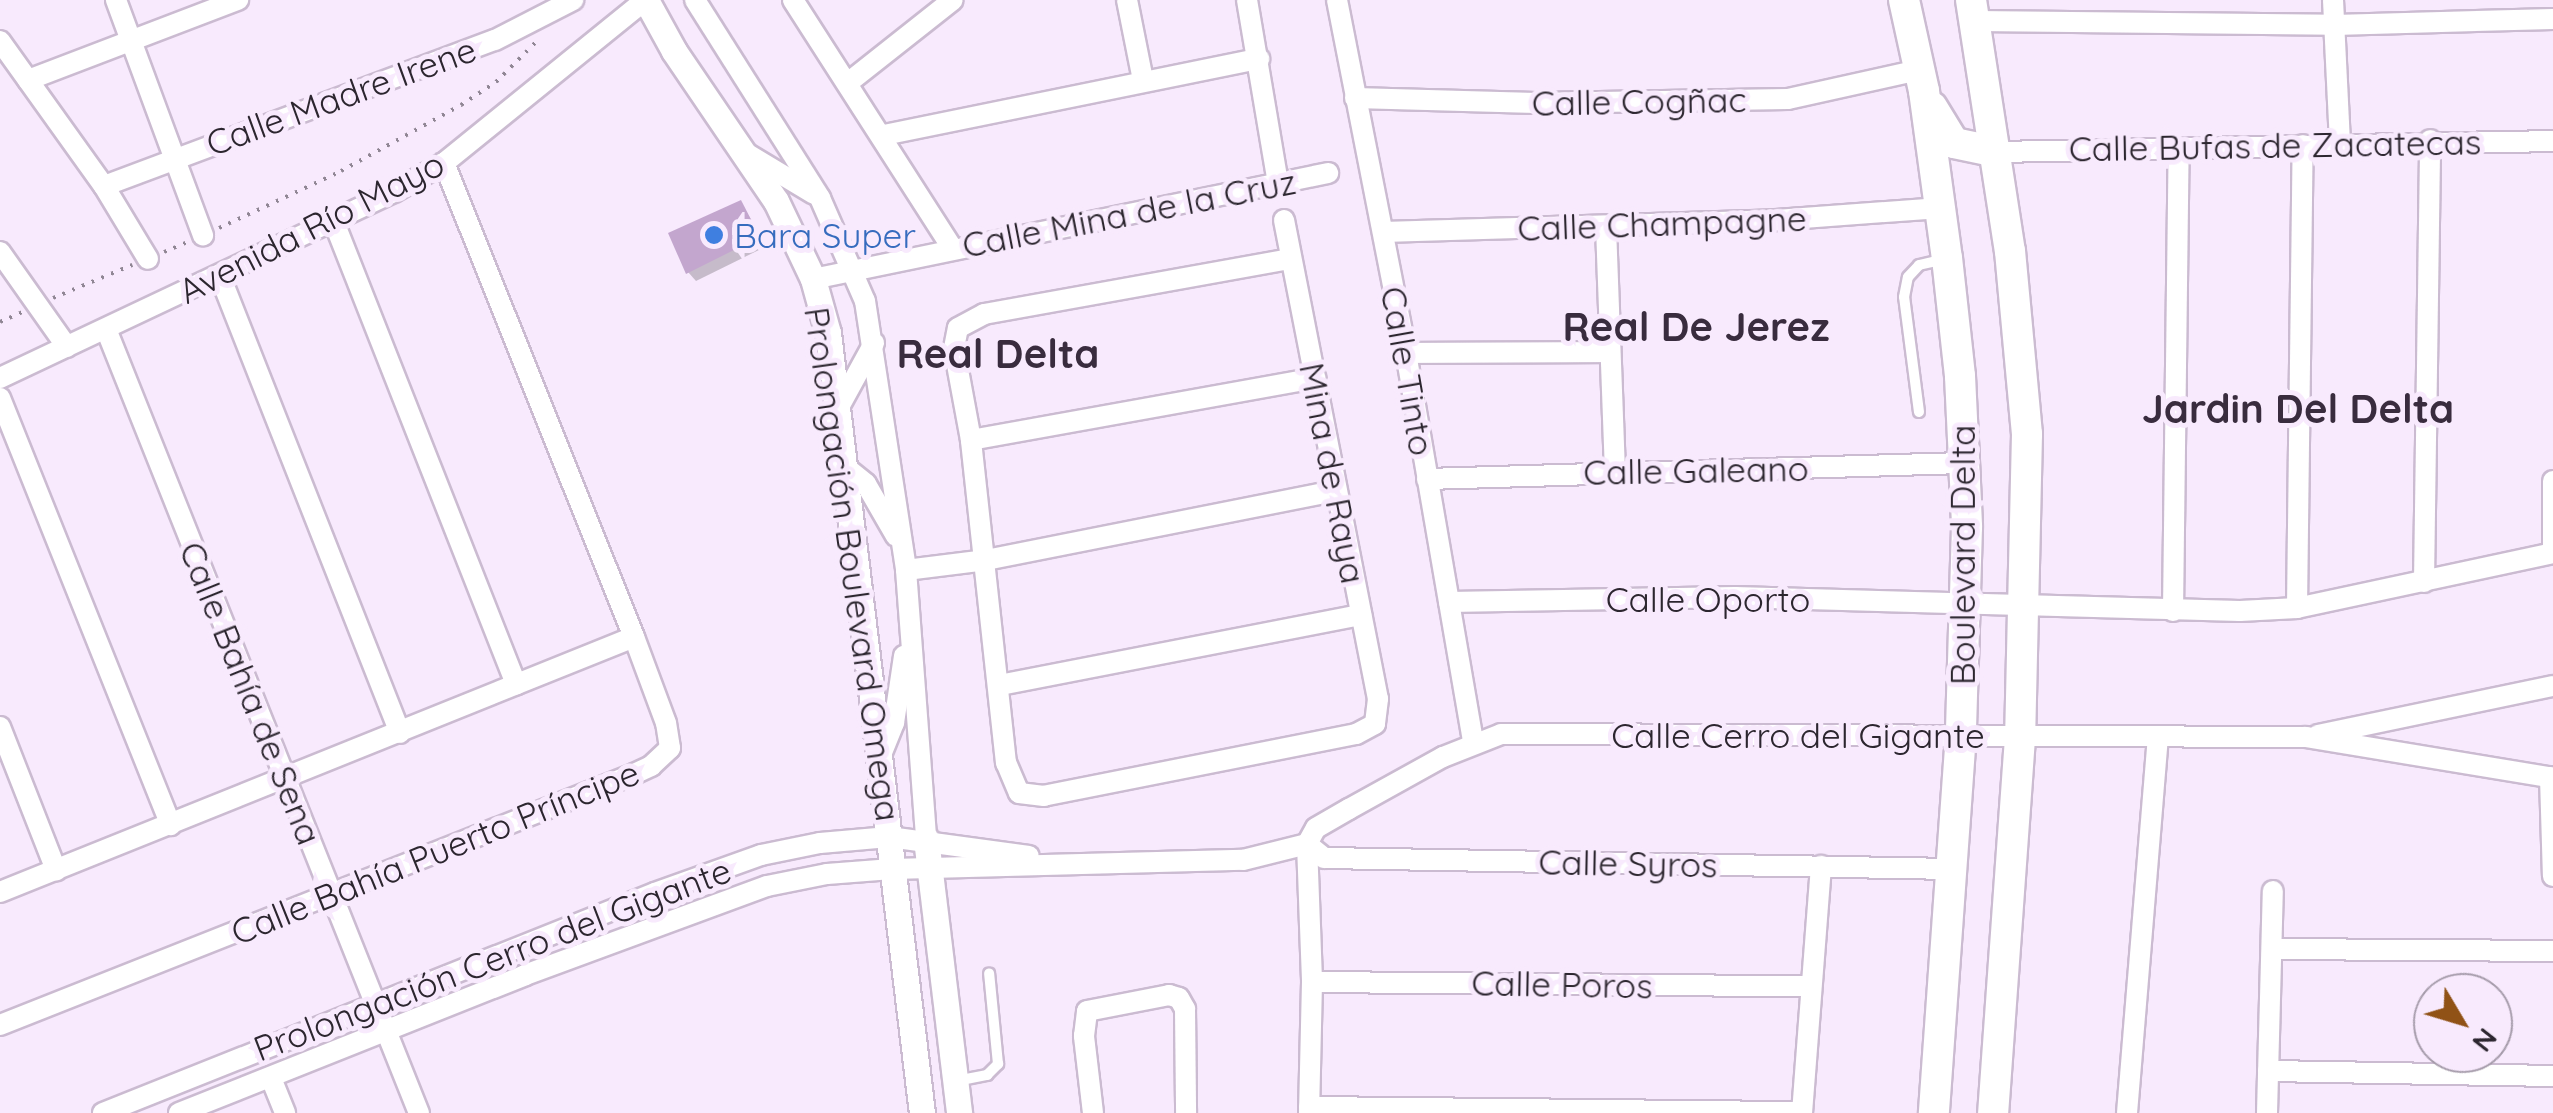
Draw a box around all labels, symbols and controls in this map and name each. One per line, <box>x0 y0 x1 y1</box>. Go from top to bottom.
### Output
street label: Calle Madre Irene <box>200 28 482 164</box>
street label: Calle Cogñac <box>1531 78 1747 124</box>
street label: Calle Bufas de Zacatecas <box>2068 120 2482 170</box>
street label: Avenida Río Mayo <box>171 142 451 312</box>
street label: Calle Mina de la Cruz <box>959 160 1299 266</box>
street label: Calle Champagne <box>1517 197 1807 249</box>
place label: Bara Super <box>734 214 916 256</box>
marker: Bara Super <box>703 224 725 246</box>
street label: Calle Tinto <box>1372 283 1444 459</box>
district label: Real De Jerez <box>1563 302 1829 350</box>
street label: Prolongación Boulevard Omega <box>796 304 910 824</box>
district label: Real Delta <box>897 329 1099 377</box>
street label: Mina de Raya <box>1291 359 1375 587</box>
district label: Jardin Del Delta <box>2142 384 2454 432</box>
street label: Boulevard Delta <box>1941 425 1983 685</box>
street label: Calle Galeano <box>1583 447 1809 493</box>
street label: Calle Bahía de Sena <box>171 536 331 850</box>
street label: Calle Oporto <box>1606 578 1810 620</box>
street label: Calle Cerro del Gigante <box>1611 714 1985 756</box>
street label: Calle Bahía Puerto Príncipe <box>225 751 645 953</box>
street label: Calle Syros <box>1538 840 1718 886</box>
street label: Prolongación Cerro del Gigante <box>247 848 737 1070</box>
street label: Calle Poros <box>1471 961 1653 1007</box>
north arrow <box>2413 973 2513 1073</box>
text: N <box>2465 1022 2506 1059</box>

